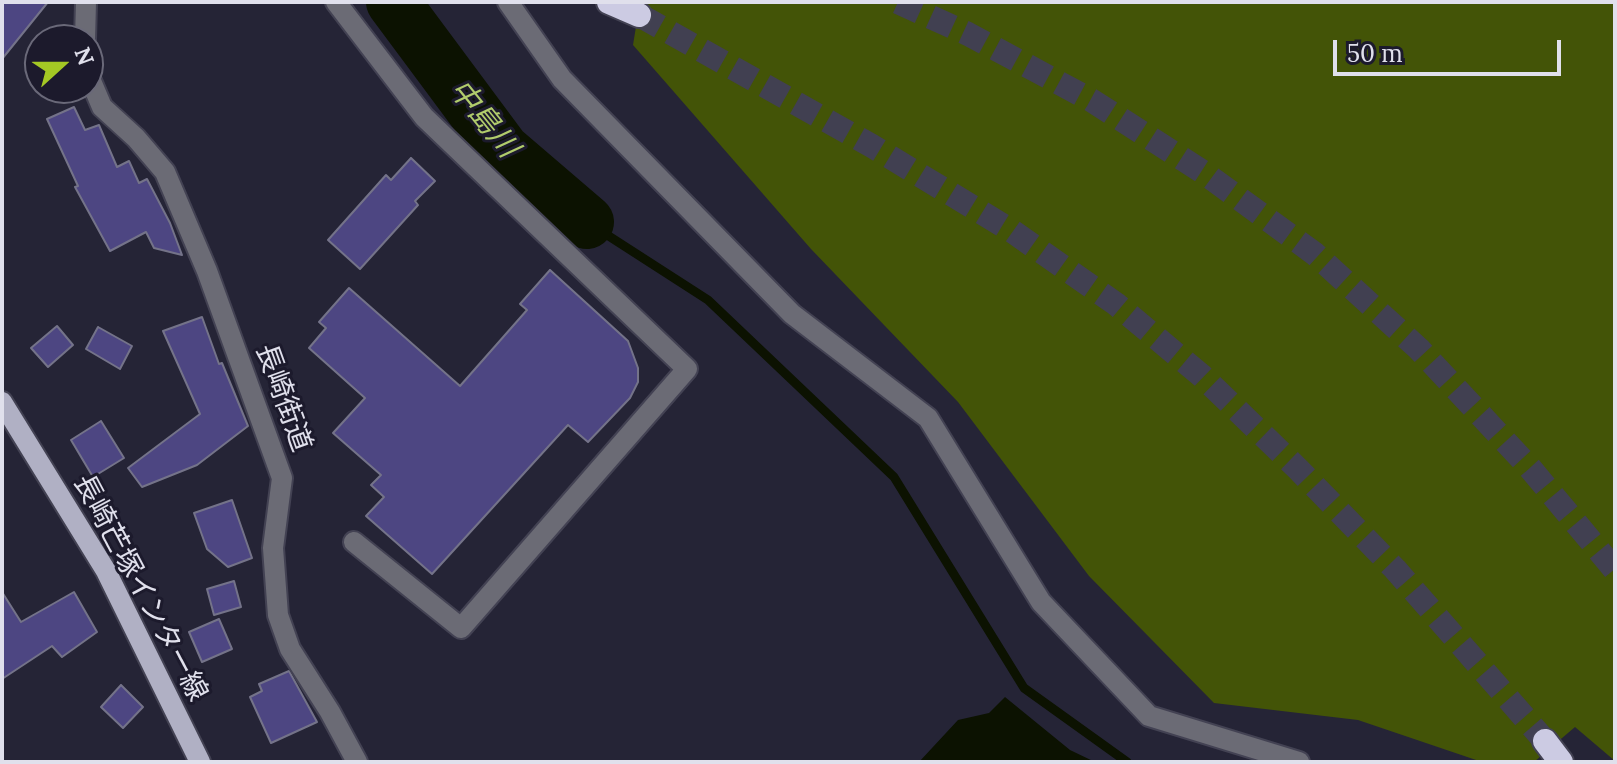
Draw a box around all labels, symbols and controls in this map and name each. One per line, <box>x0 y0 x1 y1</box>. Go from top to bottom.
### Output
north arrow <box>24 24 104 104</box>
scale bar <box>1337 24 1565 74</box>
text: 50 m <box>1347 38 1403 69</box>
text: N <box>68 43 101 69</box>
water label: 中島川 <box>441 73 525 165</box>
street label: 長崎街道 <box>248 340 318 456</box>
street label: 長崎芒塚インター線 <box>66 469 214 707</box>

